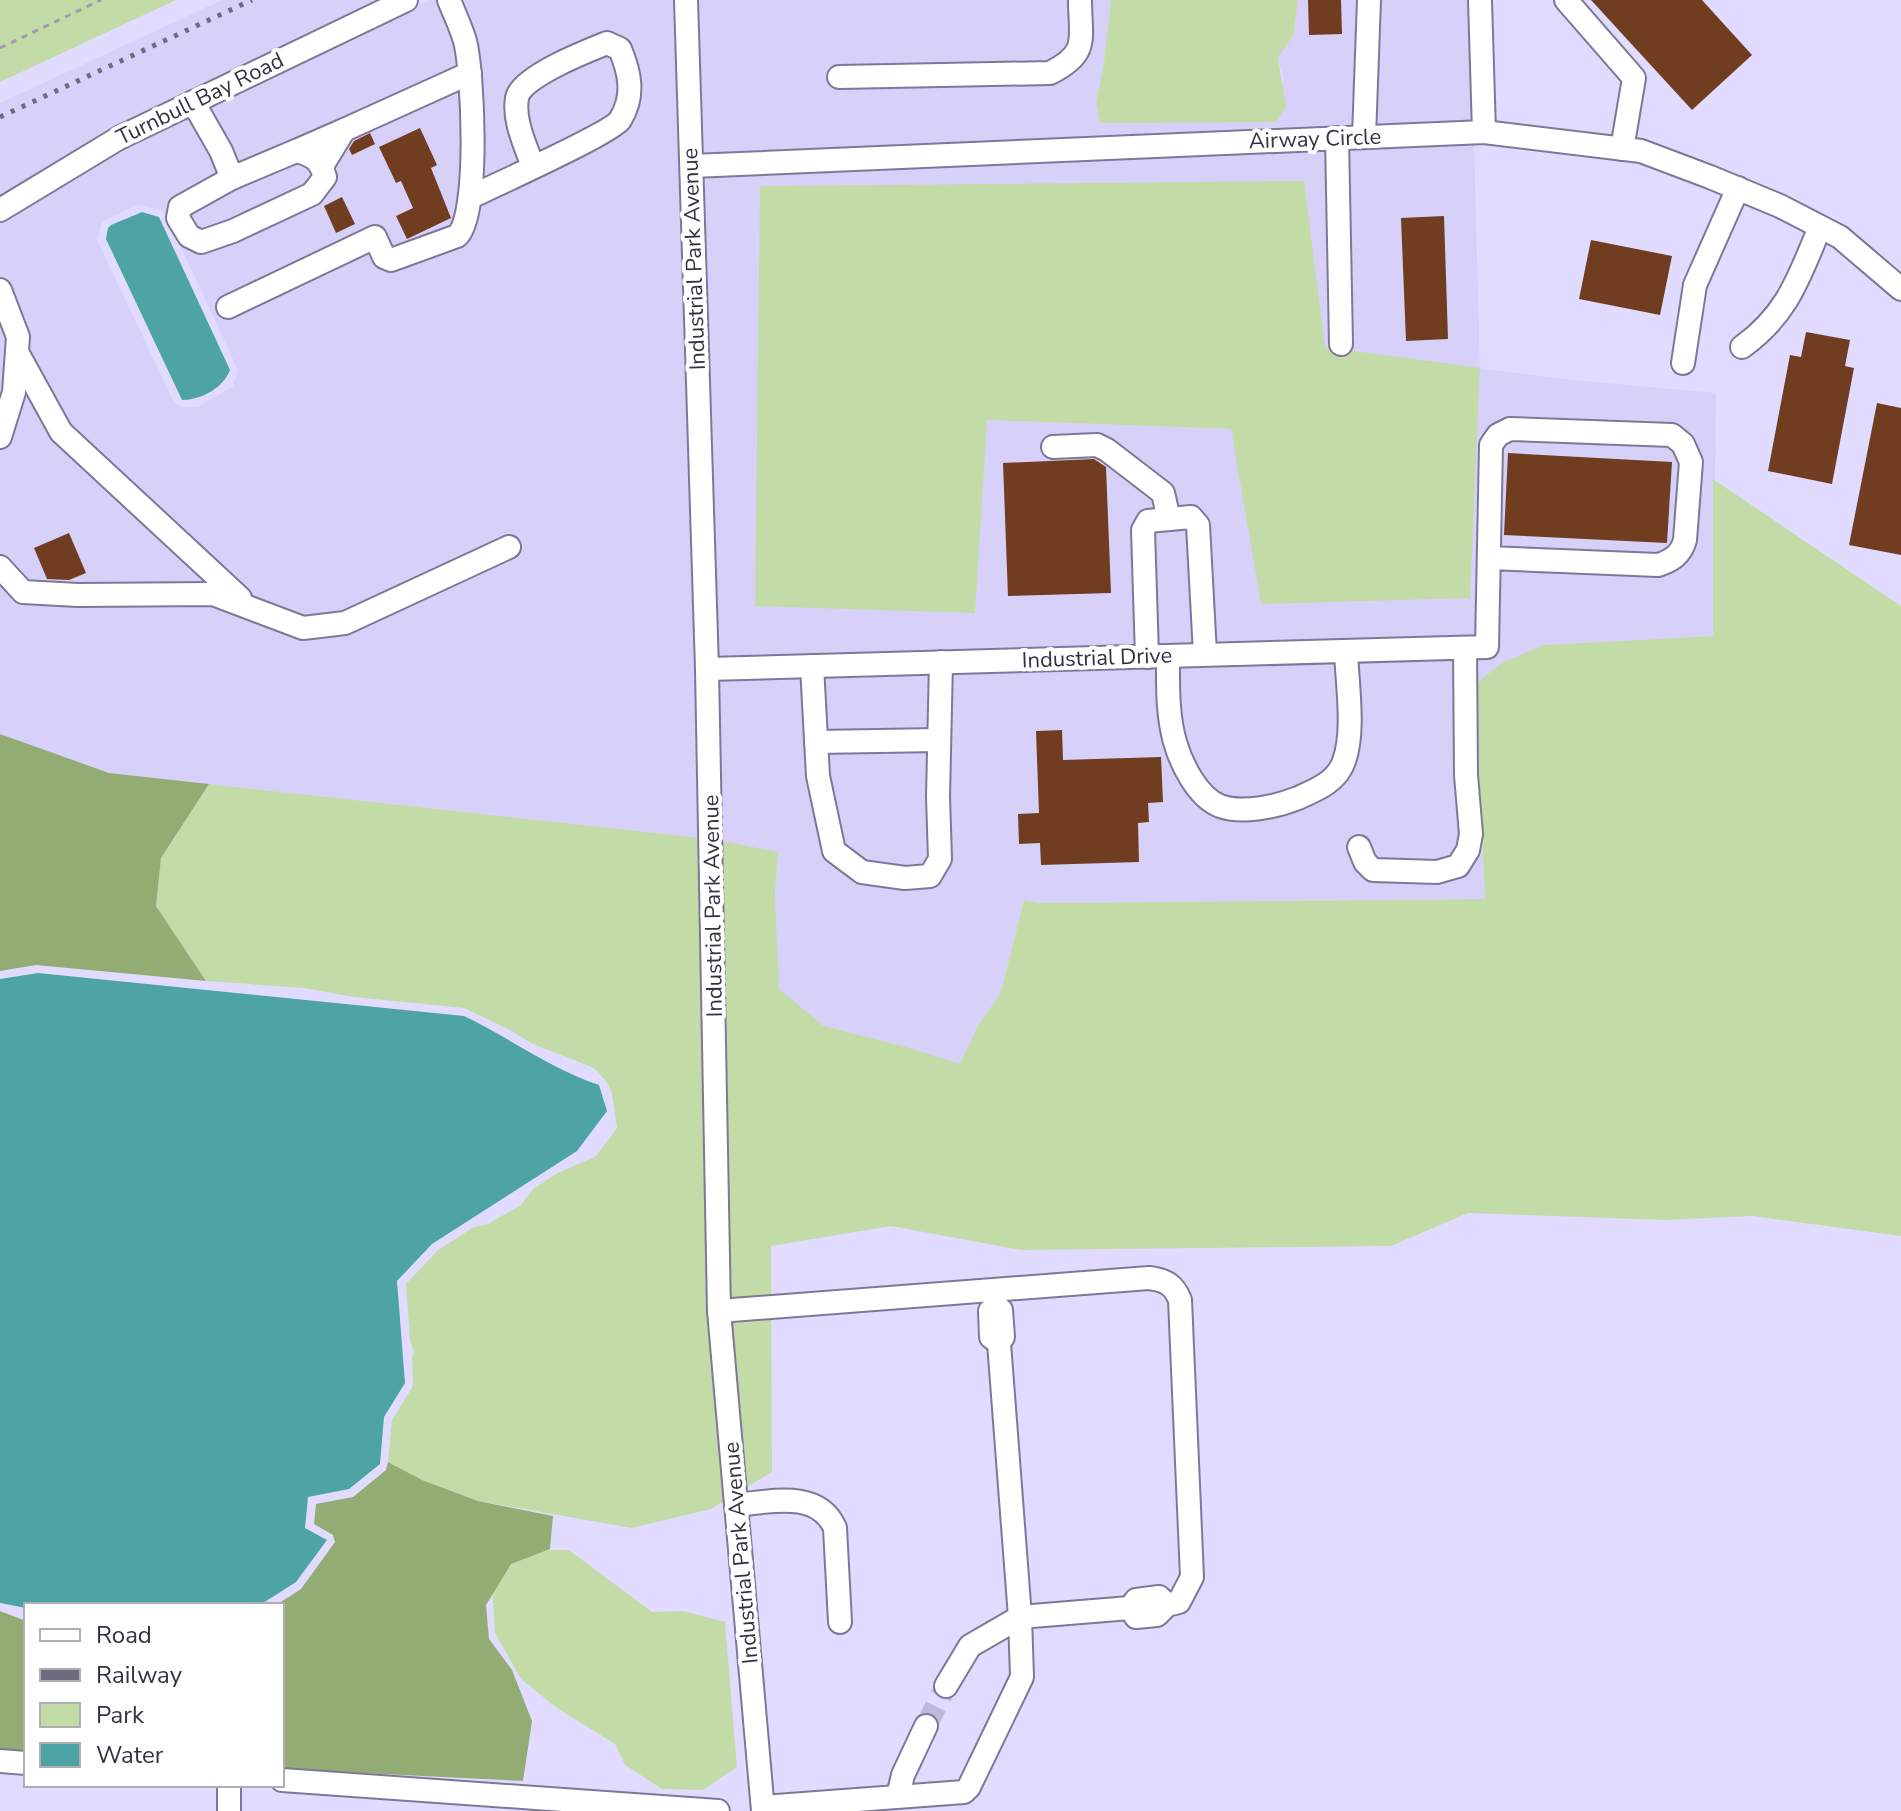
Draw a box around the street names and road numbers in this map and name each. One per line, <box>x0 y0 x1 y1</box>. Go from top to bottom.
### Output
street label: Turnbull Bay Road <box>111 45 289 153</box>
street label: Airway Circle <box>1248 122 1382 156</box>
street label: Industrial Park Avenue <box>675 147 713 371</box>
street label: Industrial Drive <box>1021 640 1173 676</box>
street label: Industrial Park Avenue <box>696 794 730 1018</box>
street label: Industrial Park Avenue <box>716 1441 766 1665</box>

